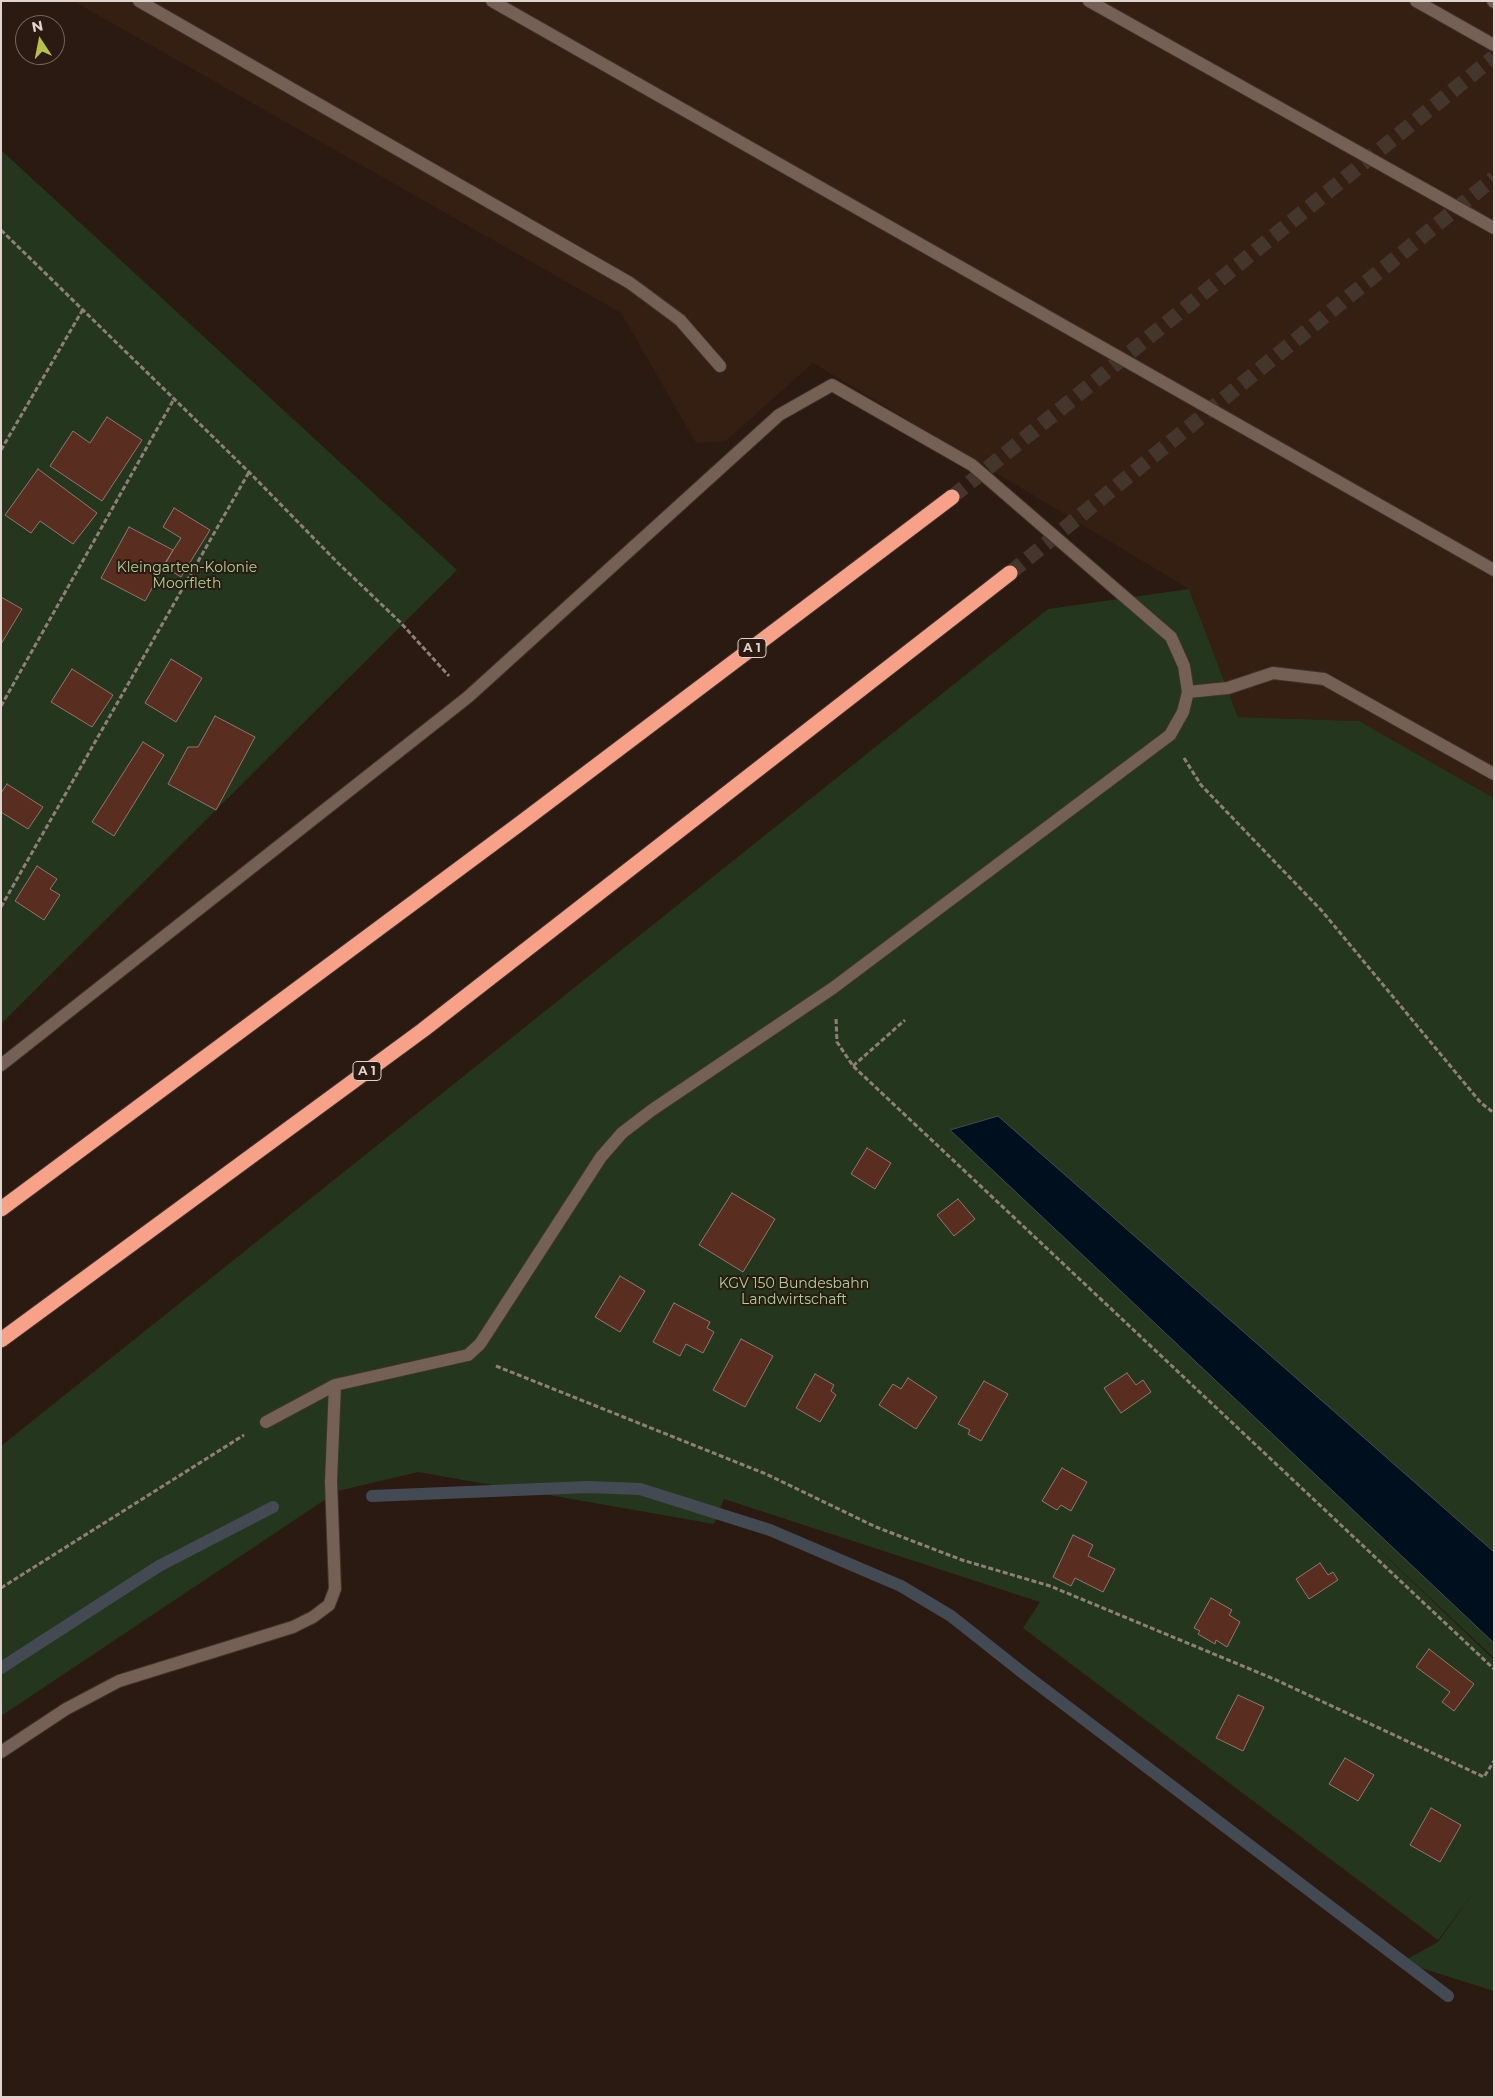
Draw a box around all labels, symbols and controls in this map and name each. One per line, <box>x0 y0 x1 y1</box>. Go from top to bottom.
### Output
north arrow <box>15 15 65 65</box>
text: N <box>30 16 45 36</box>
park label: Kleingarten-Kolonie Moorfleth <box>117 560 257 592</box>
road number: A 1 <box>738 638 766 658</box>
road number: A 1 <box>353 1062 381 1080</box>
park label: KGV 150 Bundesbahn Landwirtschaft <box>719 1276 869 1308</box>

